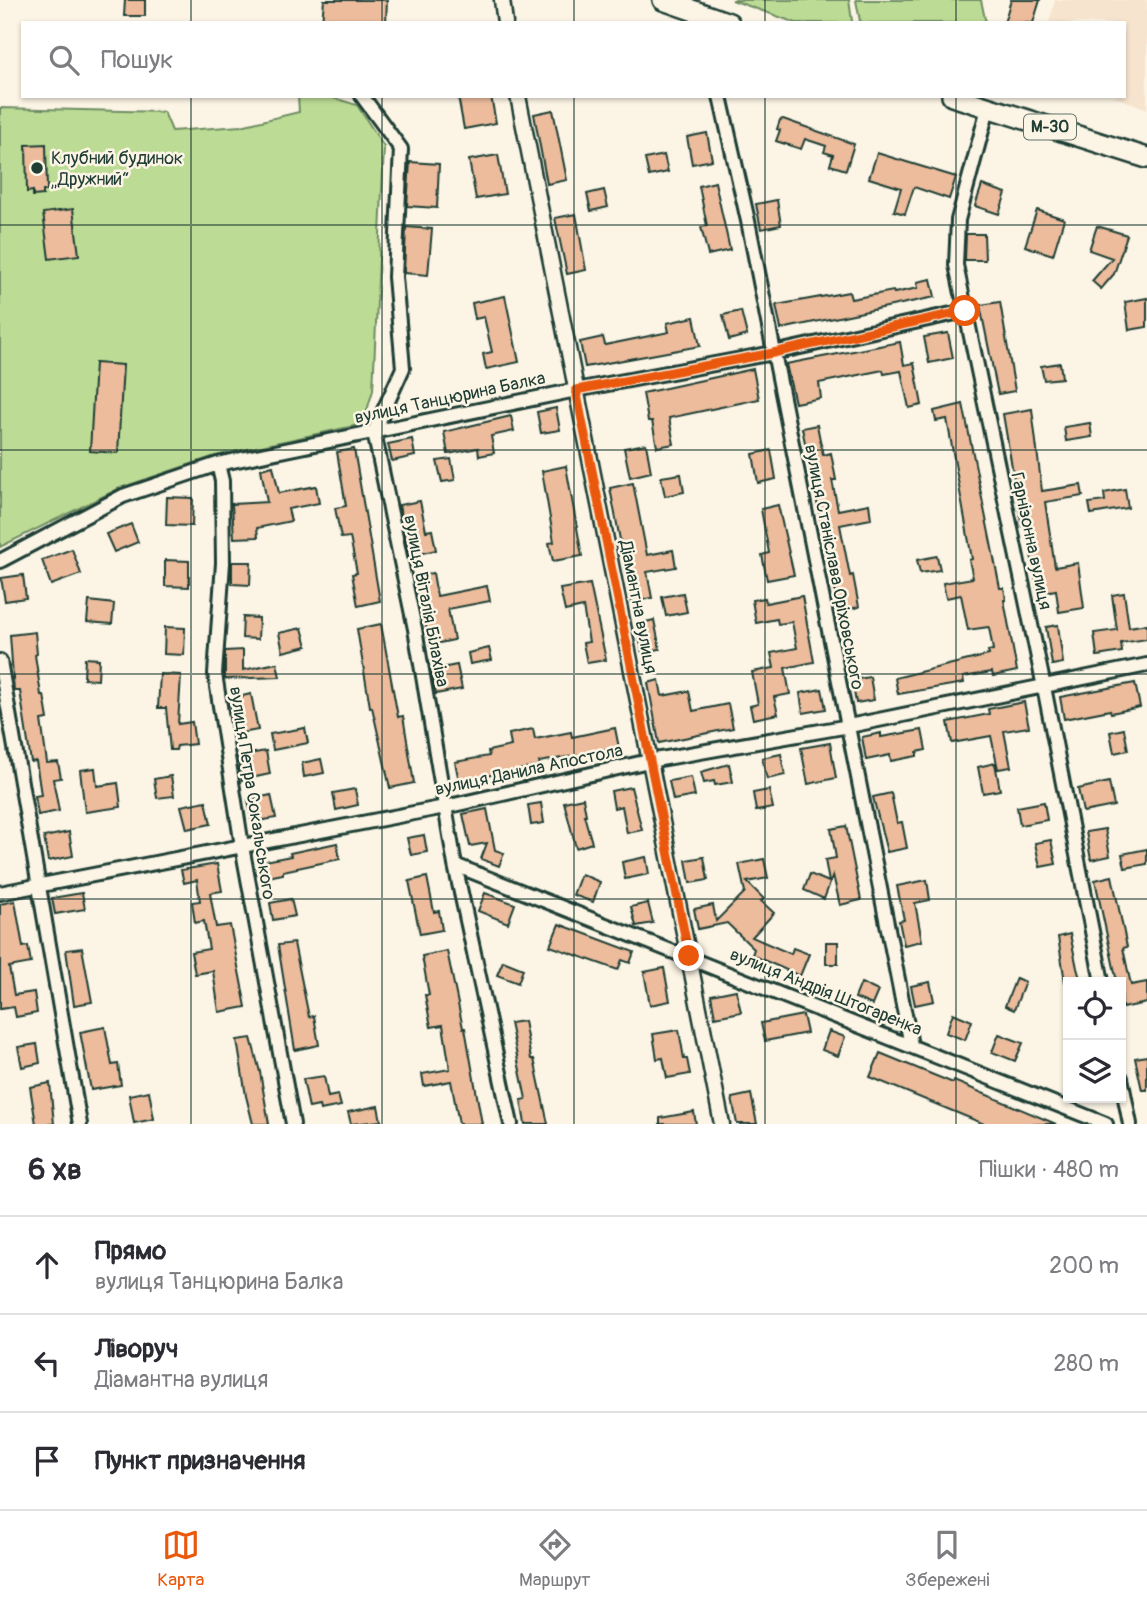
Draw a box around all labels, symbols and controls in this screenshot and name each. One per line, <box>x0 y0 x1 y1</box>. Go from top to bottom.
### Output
search box <box>21 21 1126 98</box>
icon: search <box>45 41 83 79</box>
text: Пошук <box>101 44 174 76</box>
road number: М-30 <box>1024 114 1076 140</box>
place label: Клубний будинок „Дружний“ <box>51 147 183 191</box>
marker: Клубний будинок „Дружний“ <box>29 160 45 176</box>
route start <box>949 295 980 326</box>
street label: вулиця Танцюрина Балка <box>353 367 547 429</box>
street label: вулиця Станіслава Оріховського <box>799 442 869 692</box>
street label: Гарнізонна вулиця <box>1005 470 1057 612</box>
street label: вулиця Віталія Білахіва <box>398 513 454 689</box>
street label: Діамантна вулиця <box>614 537 662 676</box>
street label: вулиця Петра Сокальського <box>224 685 280 902</box>
street label: вулиця Данила Апостола <box>433 739 625 801</box>
route end <box>673 940 704 971</box>
street label: вулиця Андрія Штогаренка <box>727 943 925 1041</box>
map controls <box>1063 977 1126 1103</box>
button: locate <box>1063 977 1126 1040</box>
button: layers <box>1063 1040 1126 1103</box>
text: 6 хв <box>28 1151 82 1188</box>
text: Пішки · 480 m <box>979 1155 1119 1184</box>
text: Прямо <box>95 1235 166 1267</box>
icon: ahead <box>28 1246 66 1284</box>
text: 200 m <box>1049 1251 1119 1280</box>
text: вулиця Танцюрина Балка <box>95 1267 343 1296</box>
text: Ліворуч <box>95 1333 179 1365</box>
icon: left <box>28 1344 66 1382</box>
text: 280 m <box>1053 1349 1119 1378</box>
text: Діамантна вулиця <box>95 1365 268 1394</box>
icon: arrive <box>28 1442 66 1480</box>
text: Пункт призначення <box>95 1445 306 1477</box>
tab: Карта <box>157 1526 204 1592</box>
tab: Маршрут <box>519 1526 591 1592</box>
tab: Збережені <box>905 1526 990 1592</box>

